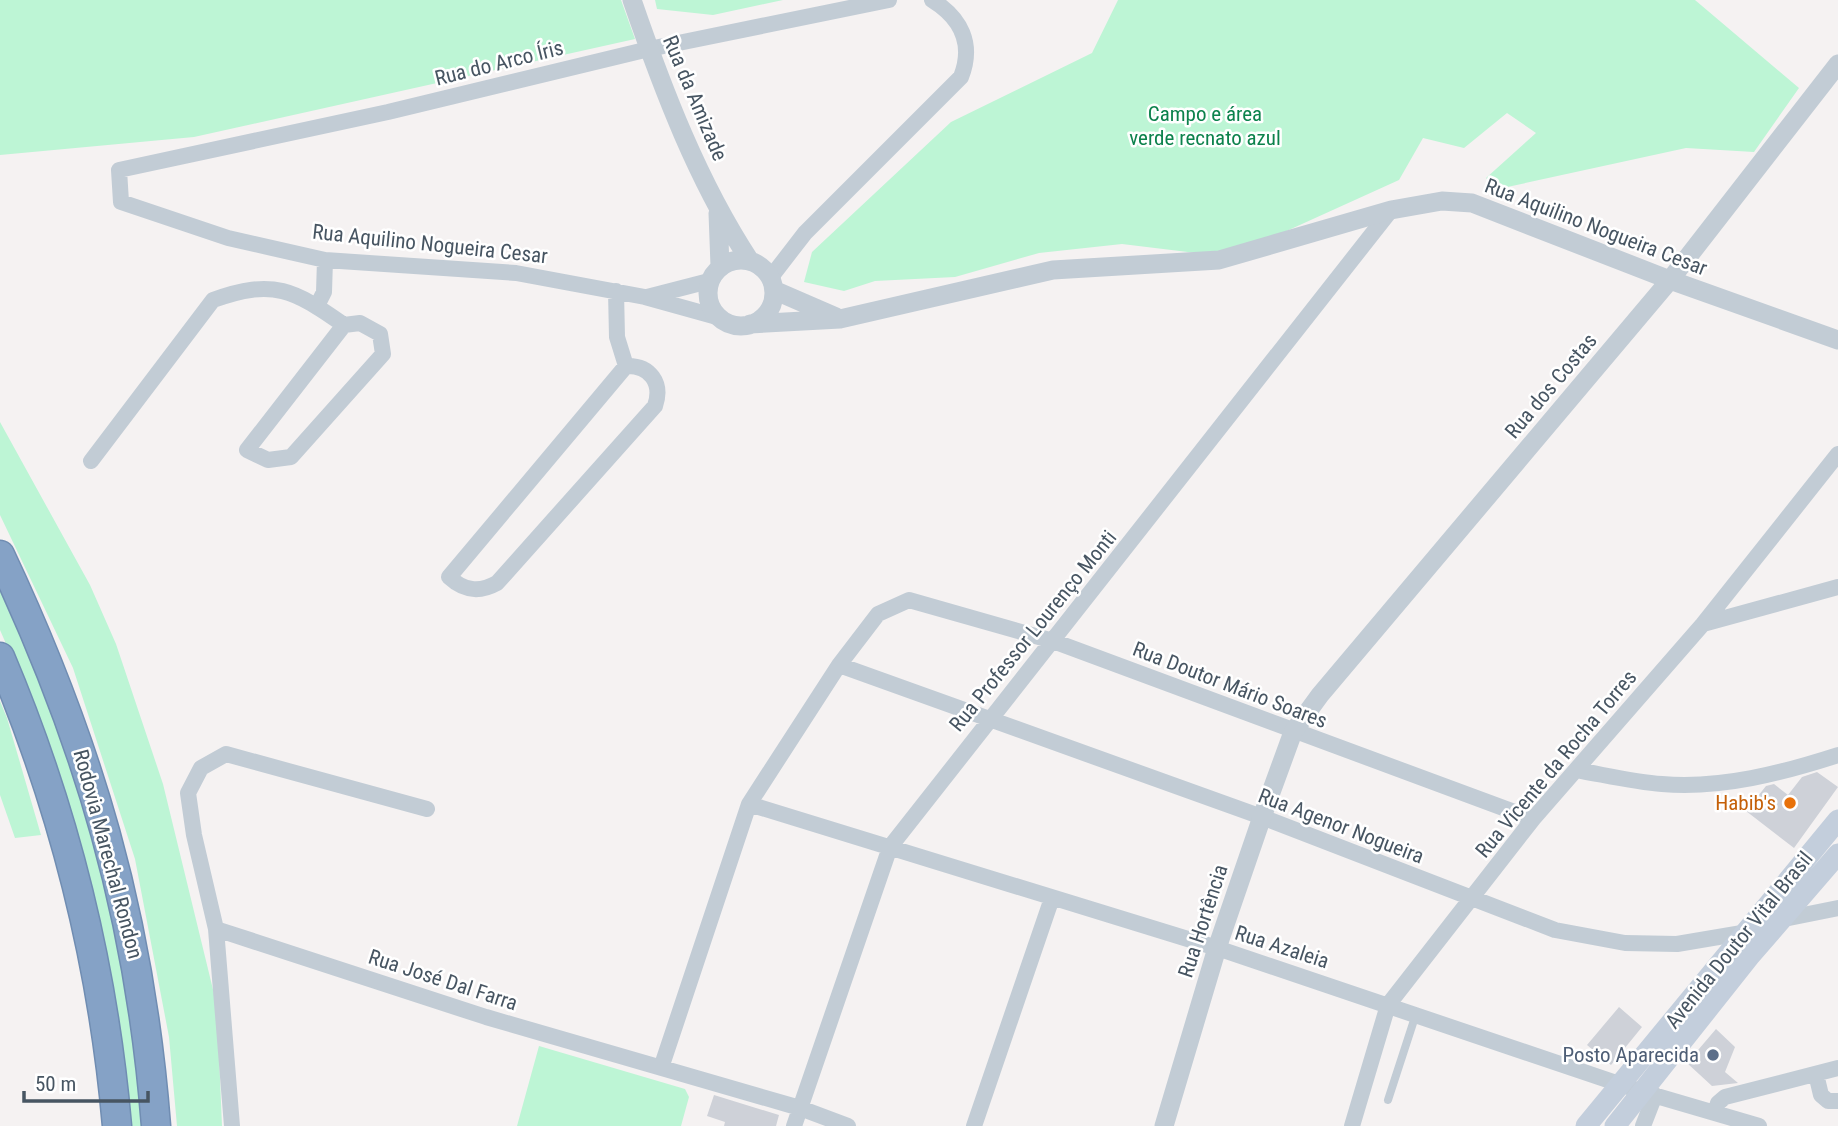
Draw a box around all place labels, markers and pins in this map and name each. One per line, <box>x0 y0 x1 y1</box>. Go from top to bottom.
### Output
place label: Habib's <box>1715 791 1776 815</box>
marker: Habib's <box>1782 795 1798 811</box>
place label: Posto Aparecida <box>1562 1043 1699 1067</box>
marker: Posto Aparecida <box>1705 1047 1721 1063</box>

